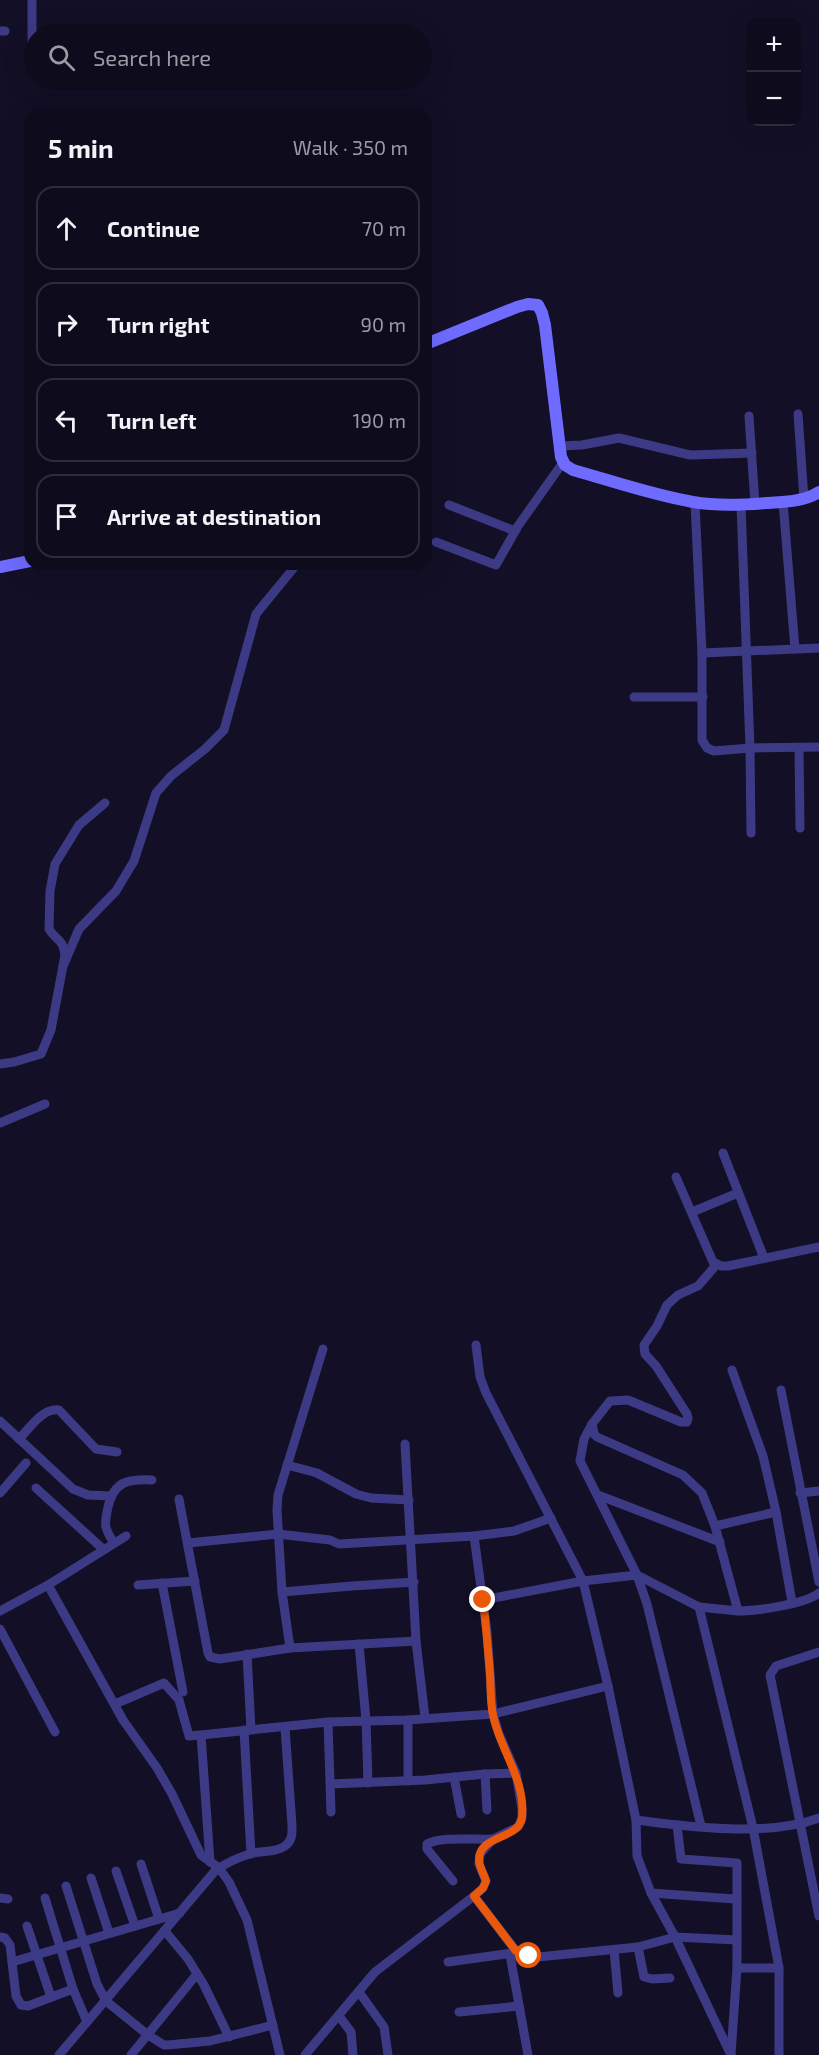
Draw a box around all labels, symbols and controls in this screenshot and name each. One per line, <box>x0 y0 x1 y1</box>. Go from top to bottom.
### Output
map controls <box>747 18 801 126</box>
button: + <box>747 18 801 72</box>
search box <box>24 24 432 90</box>
icon: search <box>45 41 78 74</box>
text: Search here <box>93 44 211 70</box>
button: − <box>747 72 801 126</box>
text: 5 min <box>48 132 114 163</box>
text: Walk · 350 m <box>293 135 408 159</box>
icon: ahead <box>50 212 83 245</box>
text: Continue <box>107 215 200 241</box>
text: 70 m <box>362 216 406 240</box>
icon: right <box>50 308 83 341</box>
text: Turn right <box>107 311 209 337</box>
text: 90 m <box>361 312 406 336</box>
icon: left <box>50 404 83 437</box>
text: Turn left <box>107 407 196 433</box>
text: 190 m <box>353 408 406 432</box>
icon: arrive <box>50 500 83 533</box>
text: Arrive at destination <box>107 503 321 529</box>
route end <box>469 1586 495 1612</box>
route start <box>515 1942 541 1968</box>

